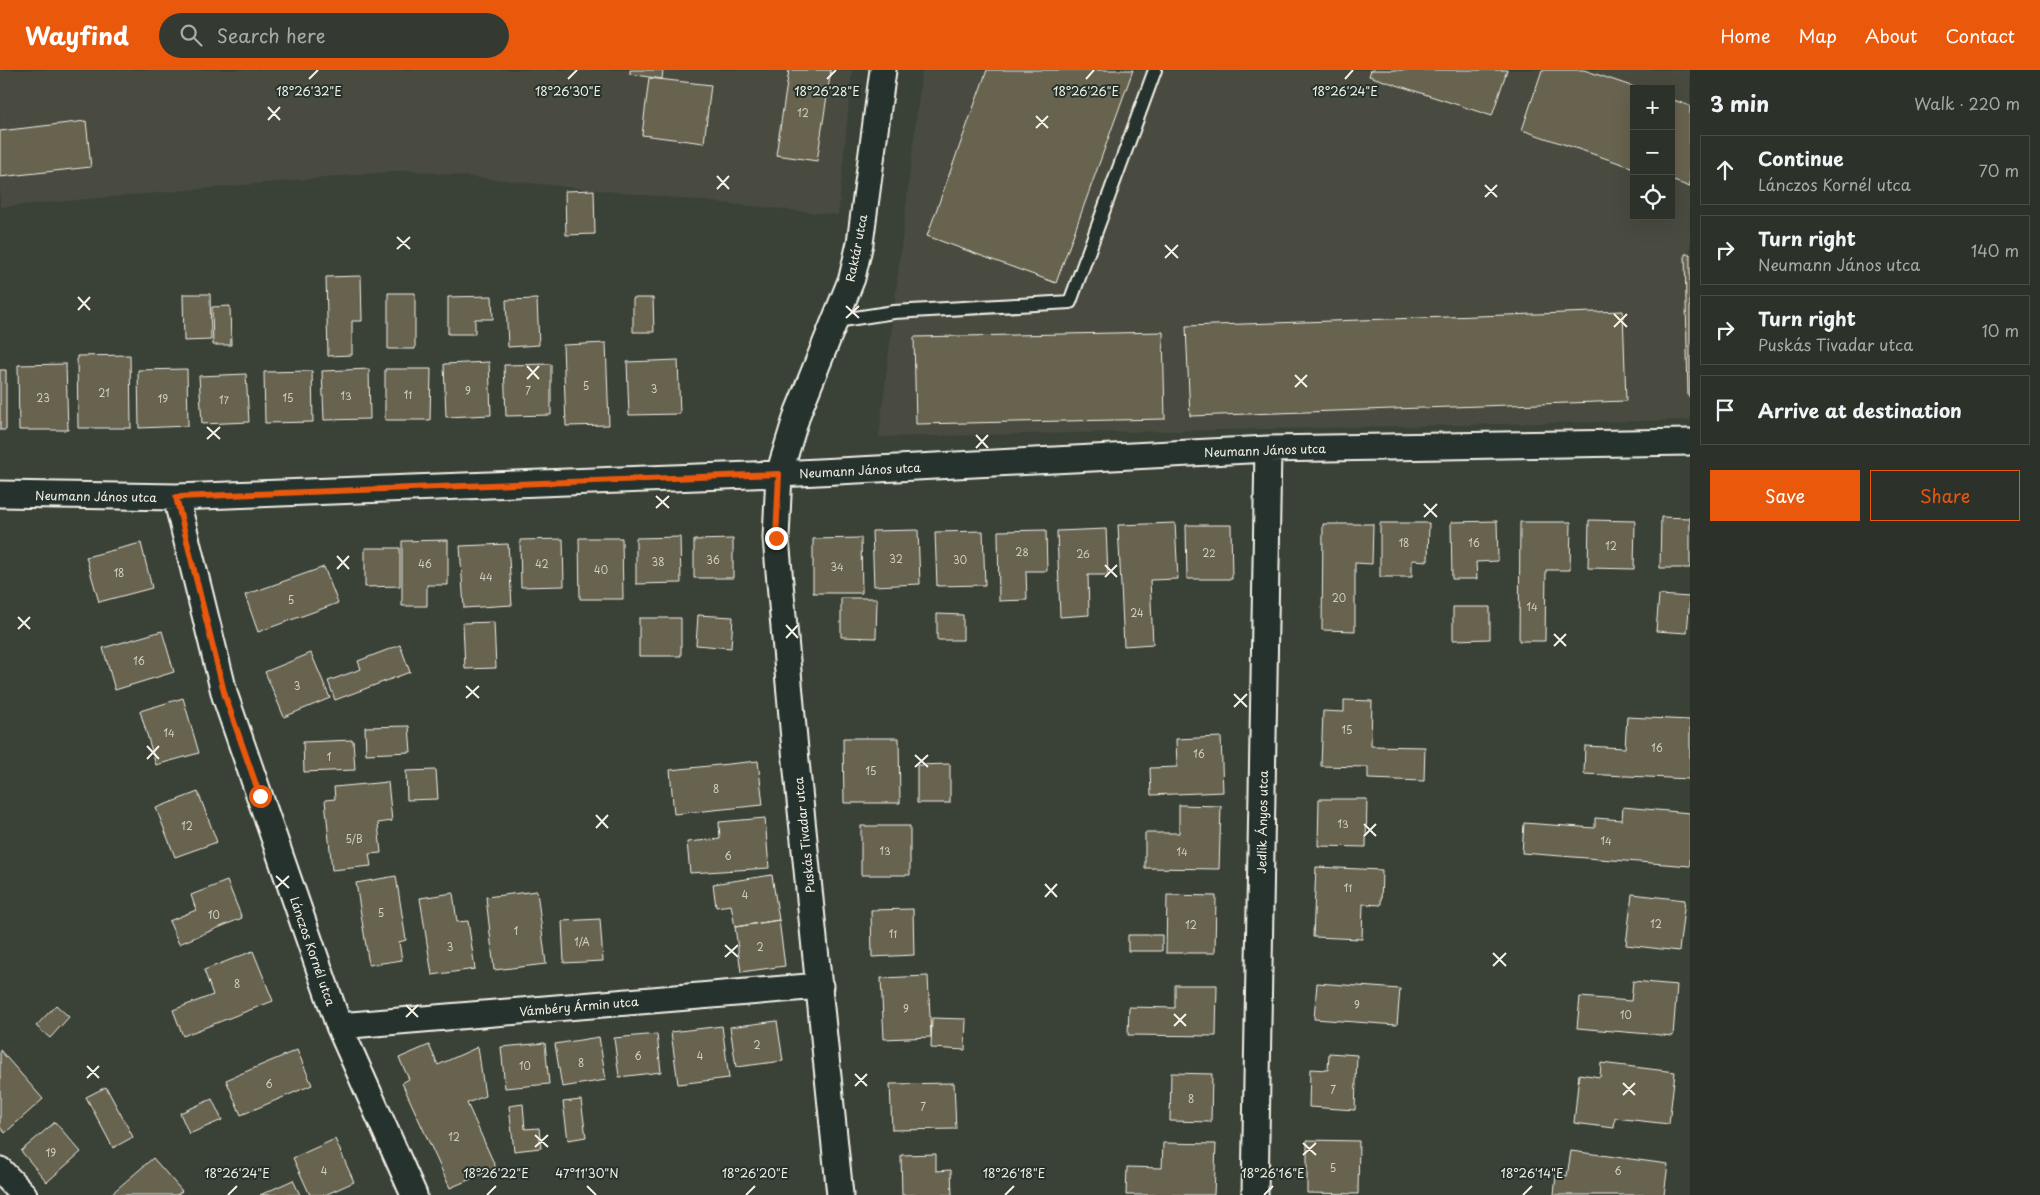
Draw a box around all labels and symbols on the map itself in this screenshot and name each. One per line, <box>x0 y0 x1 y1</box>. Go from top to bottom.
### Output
text: 18°26'32"E <box>276 82 342 100</box>
text: 18°26'30"E <box>535 82 601 100</box>
text: 18°26'28"E <box>794 82 860 100</box>
text: 18°26'26"E <box>1053 82 1119 100</box>
text: 18°26'24"E <box>1312 82 1378 100</box>
house number: 12 <box>797 105 809 120</box>
street label: Raktár utca <box>841 212 871 283</box>
house number: 5 <box>583 378 589 393</box>
house number: 3 <box>651 381 657 396</box>
house number: 9 <box>465 383 471 398</box>
house number: 7 <box>525 383 531 398</box>
house number: 21 <box>98 385 110 400</box>
house number: 11 <box>404 387 412 402</box>
house number: 13 <box>340 388 352 403</box>
house number: 23 <box>36 390 50 405</box>
house number: 15 <box>283 390 293 405</box>
house number: 19 <box>158 391 168 406</box>
house number: 17 <box>219 392 230 407</box>
street label: Neumann János utca <box>1204 439 1327 461</box>
street label: Neumann János utca <box>799 458 922 482</box>
street label: Neumann János utca <box>35 486 158 506</box>
route end <box>765 527 788 550</box>
house number: 18 <box>1399 535 1409 550</box>
house number: 16 <box>1468 535 1480 550</box>
house number: 12 <box>1605 538 1617 553</box>
house number: 28 <box>1015 544 1029 559</box>
house number: 22 <box>1202 545 1216 560</box>
house number: 26 <box>1076 546 1090 561</box>
house number: 32 <box>889 551 903 566</box>
house number: 36 <box>706 552 720 567</box>
house number: 30 <box>953 552 967 567</box>
house number: 38 <box>652 554 664 569</box>
house number: 46 <box>418 556 432 571</box>
house number: 42 <box>535 556 549 571</box>
house number: 34 <box>830 559 844 574</box>
house number: 40 <box>594 562 608 577</box>
house number: 18 <box>114 565 124 580</box>
house number: 44 <box>479 569 493 584</box>
house number: 20 <box>1332 590 1346 605</box>
house number: 5 <box>288 592 294 607</box>
house number: 14 <box>1526 599 1538 614</box>
house number: 24 <box>1130 605 1144 620</box>
house number: 16 <box>133 653 145 668</box>
house number: 3 <box>294 678 300 693</box>
house number: 15 <box>1342 722 1352 737</box>
house number: 14 <box>163 725 175 740</box>
house number: 16 <box>1651 740 1663 755</box>
house number: 16 <box>1193 746 1205 761</box>
house number: 1 <box>327 749 331 764</box>
house number: 15 <box>866 763 876 778</box>
street label: Jedlik Ányos utca <box>1252 770 1272 874</box>
street label: Puskás Tivadar utca <box>789 776 819 894</box>
house number: 8 <box>713 781 719 796</box>
route start <box>249 785 272 808</box>
house number: 13 <box>1337 816 1349 831</box>
house number: 12 <box>181 818 193 833</box>
house number: 5/B <box>345 831 363 846</box>
house number: 14 <box>1600 833 1612 848</box>
house number: 13 <box>879 843 891 858</box>
house number: 14 <box>1176 844 1188 859</box>
house number: 6 <box>724 848 732 863</box>
house number: 11 <box>1344 880 1352 895</box>
house number: 4 <box>742 887 749 902</box>
street label: Lánczos Kornél utca <box>286 894 340 1009</box>
house number: 5 <box>378 905 384 920</box>
house number: 10 <box>208 907 220 922</box>
house number: 12 <box>1650 916 1662 931</box>
house number: 12 <box>1185 917 1197 932</box>
house number: 1 <box>514 923 518 938</box>
house number: 11 <box>889 926 897 941</box>
house number: 1/A <box>574 934 590 949</box>
house number: 3 <box>447 939 453 954</box>
house number: 2 <box>756 939 764 954</box>
house number: 8 <box>234 976 240 991</box>
street label: Vámbéry Ármin utca <box>519 992 640 1020</box>
house number: 9 <box>1354 997 1360 1012</box>
house number: 9 <box>903 1001 909 1016</box>
house number: 10 <box>1620 1007 1632 1022</box>
house number: 2 <box>753 1037 761 1052</box>
house number: 6 <box>634 1048 642 1063</box>
house number: 4 <box>697 1048 704 1063</box>
house number: 8 <box>578 1055 584 1070</box>
house number: 10 <box>519 1058 531 1073</box>
house number: 6 <box>265 1076 273 1091</box>
house number: 7 <box>1330 1082 1336 1097</box>
house number: 8 <box>1188 1091 1194 1106</box>
house number: 7 <box>920 1099 926 1114</box>
house number: 12 <box>448 1129 460 1144</box>
house number: 19 <box>46 1145 56 1160</box>
house number: 5 <box>1330 1160 1336 1175</box>
house number: 4 <box>321 1163 328 1178</box>
house number: 6 <box>1614 1163 1622 1178</box>
text: 18°26'24"E <box>204 1164 270 1182</box>
text: 18°26'22"E <box>463 1164 529 1182</box>
text: 47°11'30"N <box>555 1164 619 1182</box>
text: 18°26'20"E <box>722 1164 788 1182</box>
text: 18°26'18"E <box>983 1164 1045 1182</box>
text: 18°26'16"E <box>1241 1164 1305 1182</box>
text: 18°26'14"E <box>1501 1164 1563 1182</box>

